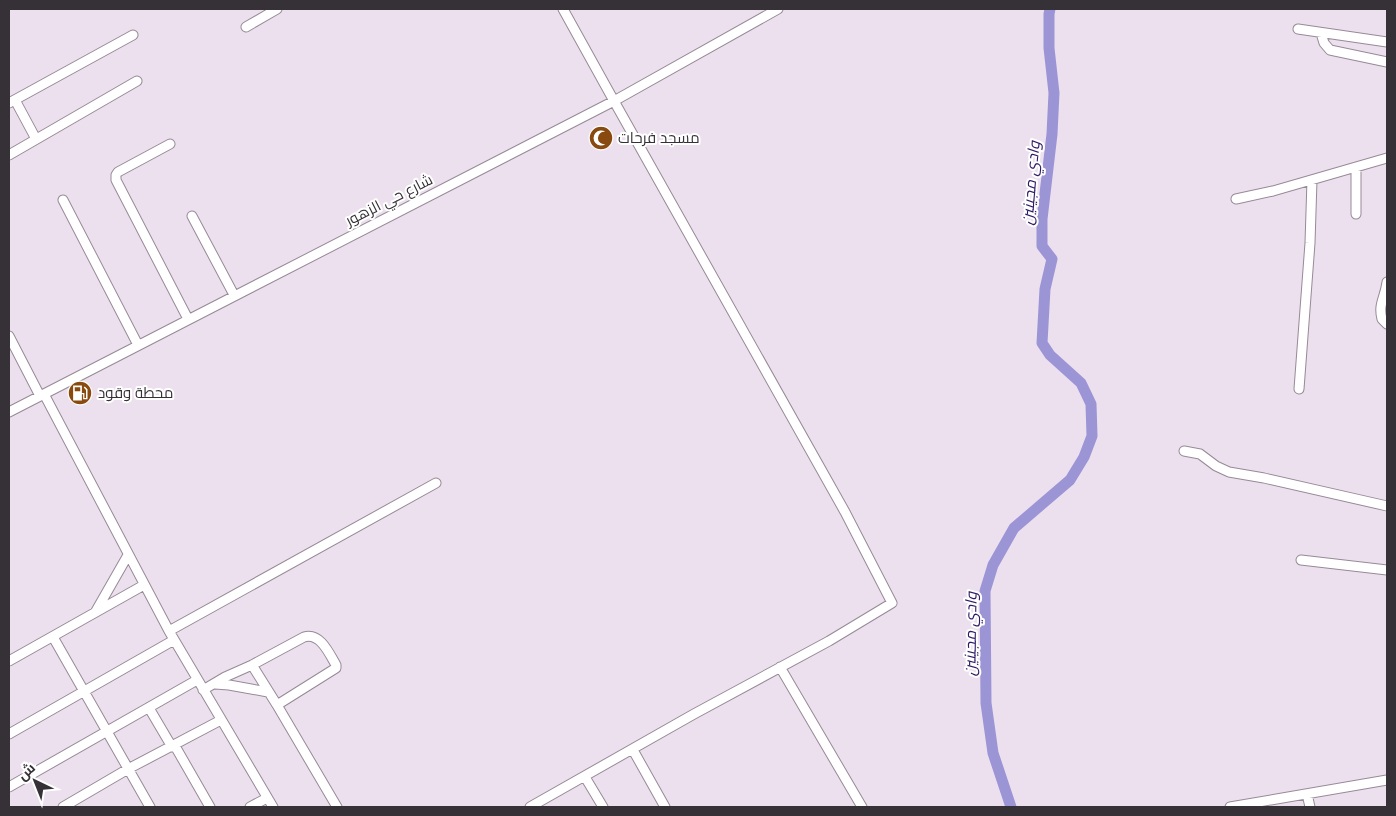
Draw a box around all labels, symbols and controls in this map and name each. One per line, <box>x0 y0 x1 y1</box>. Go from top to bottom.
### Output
mosque icon: مسجد فرحات <box>588 125 614 151</box>
place label: مسجد فرحات <box>618 129 700 147</box>
water label: وادي مجينين <box>1017 139 1047 226</box>
street label: شارع حي الزهور <box>342 170 437 233</box>
fuel station icon: محطة وقود <box>67 380 93 406</box>
place label: محطة وقود <box>98 384 173 402</box>
water label: وادي مجينين <box>960 590 984 676</box>
north arrow <box>10 756 60 806</box>
text: ش <box>14 759 39 784</box>

